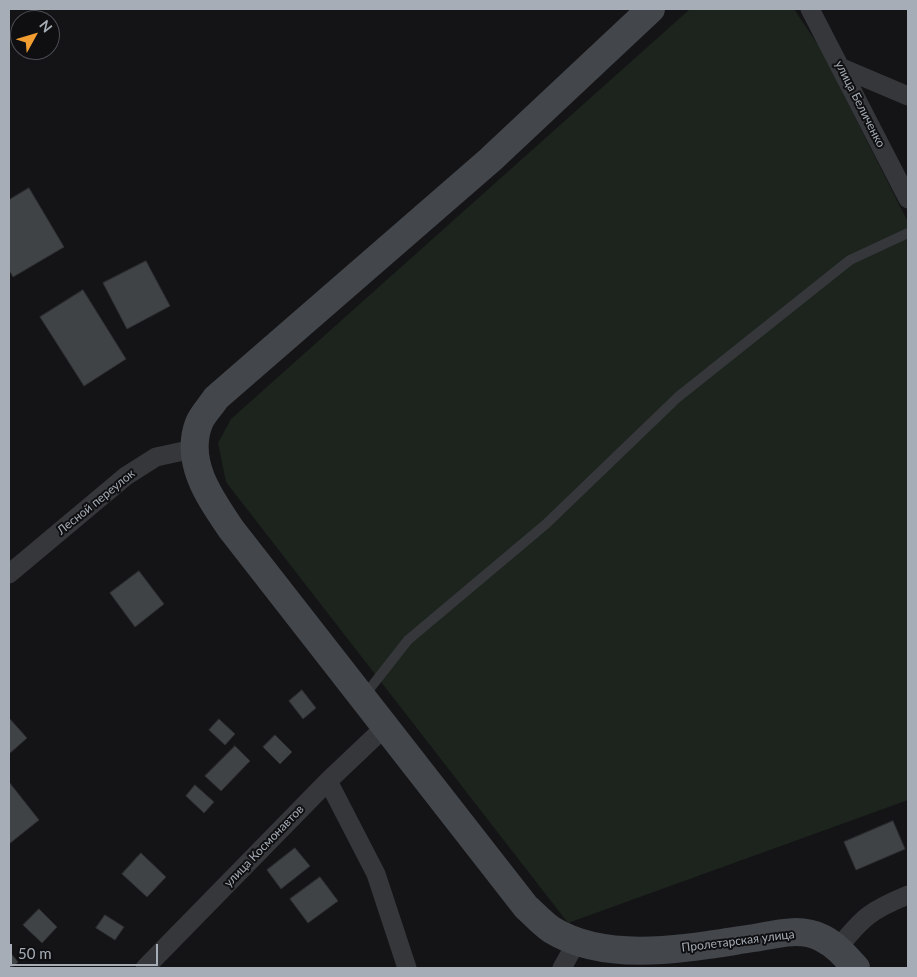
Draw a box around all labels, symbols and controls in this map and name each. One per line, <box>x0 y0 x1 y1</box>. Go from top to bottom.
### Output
north arrow <box>10 10 60 60</box>
text: N <box>36 16 56 35</box>
street label: улица Беличенко <box>832 58 888 150</box>
street label: Лесной переулок <box>54 466 138 538</box>
street label: улица Космонавтов <box>221 802 307 890</box>
street label: Пролетарская улица <box>681 927 795 955</box>
scale bar <box>12 934 160 966</box>
text: 50 m <box>18 944 52 962</box>

